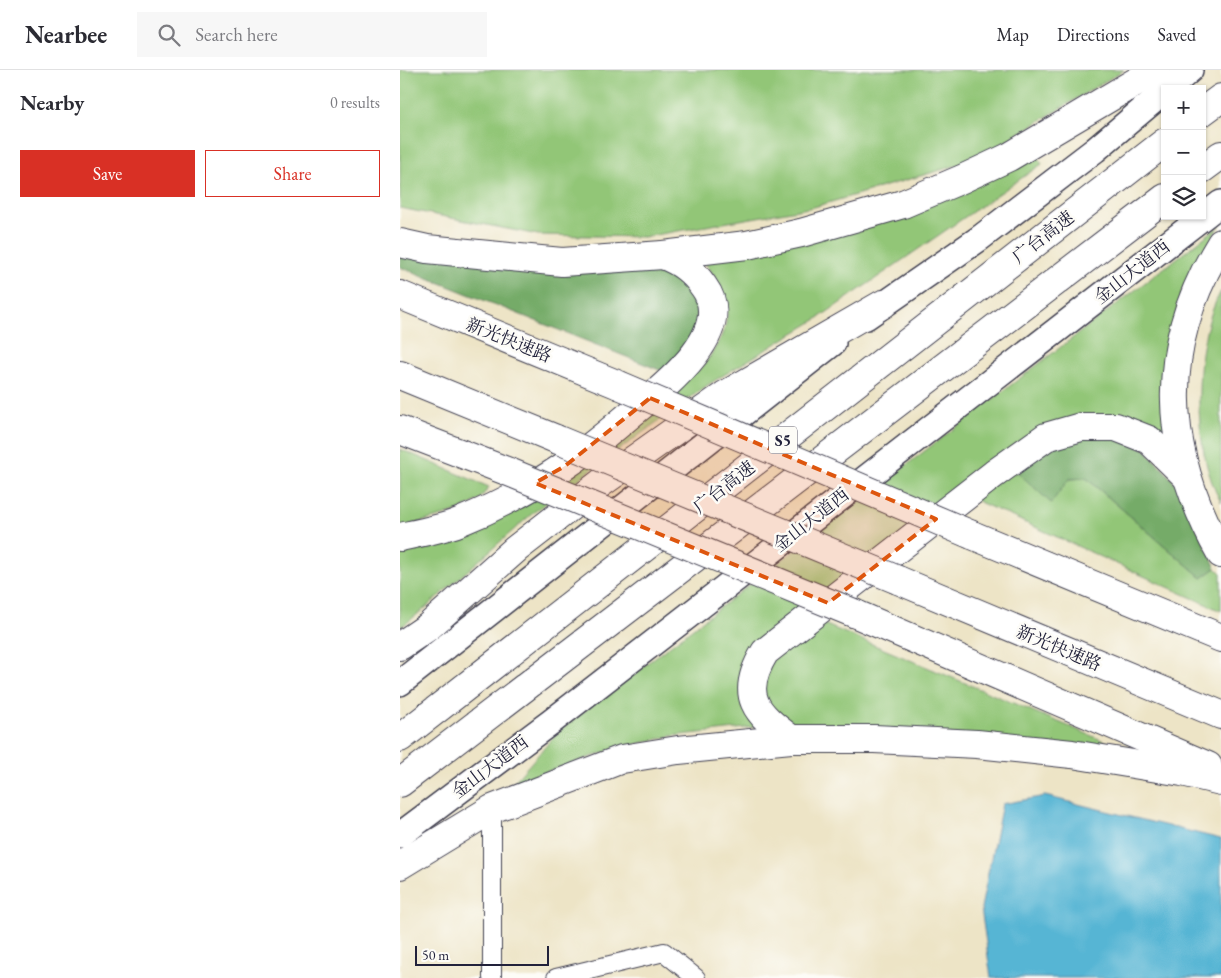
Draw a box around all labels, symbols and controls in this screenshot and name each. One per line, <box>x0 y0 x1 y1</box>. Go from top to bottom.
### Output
search box <box>137 12 487 57</box>
text: Nearbee <box>25 19 107 50</box>
icon: search <box>155 21 183 49</box>
text: Search here <box>195 22 278 47</box>
text: Map <box>997 23 1029 46</box>
text: Directions <box>1057 23 1129 46</box>
text: Saved <box>1157 23 1196 46</box>
map controls <box>1161 85 1206 220</box>
button: + <box>1161 85 1206 130</box>
text: Nearby <box>20 89 84 116</box>
text: 0 results <box>330 92 380 113</box>
button: − <box>1161 130 1206 175</box>
button: Save <box>20 150 195 197</box>
button: Share <box>205 150 380 197</box>
button: layers <box>1161 175 1206 220</box>
street label: 广台高速 <box>1007 205 1078 268</box>
street label: 金山大道西 <box>1089 235 1174 308</box>
street label: 新光快速路 <box>463 312 555 367</box>
road number: S5 <box>769 426 797 454</box>
street label: 广台高速 <box>688 455 759 518</box>
street label: 金山大道西 <box>768 483 853 556</box>
street label: 新光快速路 <box>1013 619 1105 676</box>
street label: 金山大道西 <box>447 730 533 803</box>
scale bar <box>415 943 549 966</box>
text: 50 m <box>422 946 449 964</box>

